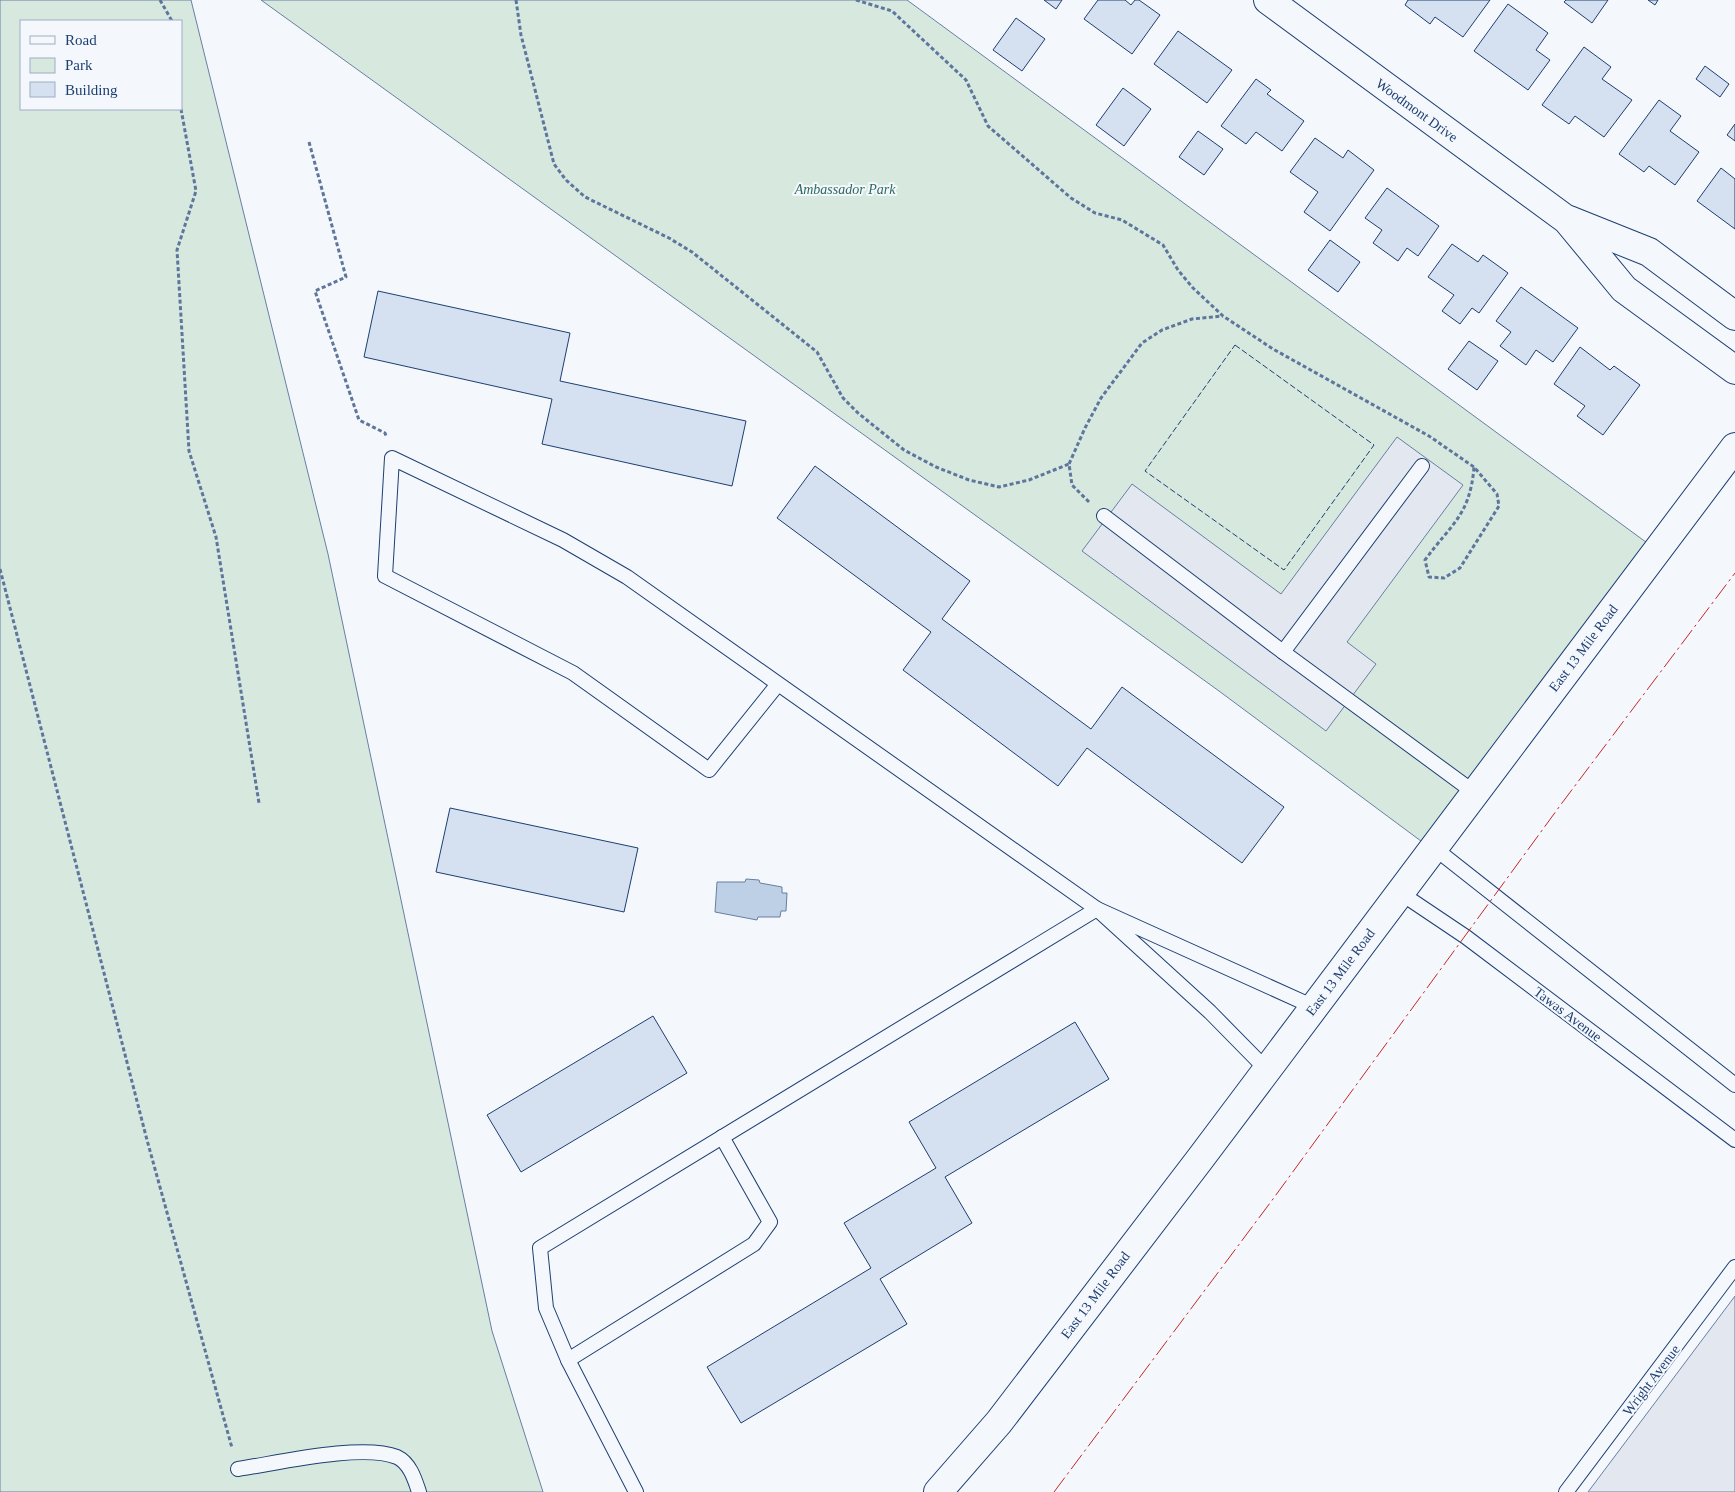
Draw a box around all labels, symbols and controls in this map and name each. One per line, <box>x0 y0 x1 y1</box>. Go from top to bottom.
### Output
legend <box>20 20 182 110</box>
text: Road <box>65 32 97 48</box>
text: Park <box>65 57 93 73</box>
street label: Woodmont Drive <box>1373 76 1460 145</box>
text: Building <box>65 82 118 98</box>
park label: Ambassador Park <box>794 182 896 197</box>
street label: East 13 Mile Road <box>1546 602 1621 695</box>
street label: East 13 Mile Road <box>1303 926 1378 1019</box>
street label: Tawas Avenue <box>1531 984 1604 1045</box>
street label: East 13 Mile Road <box>1058 1249 1133 1342</box>
street label: Wright Avenue <box>1620 1342 1683 1418</box>

